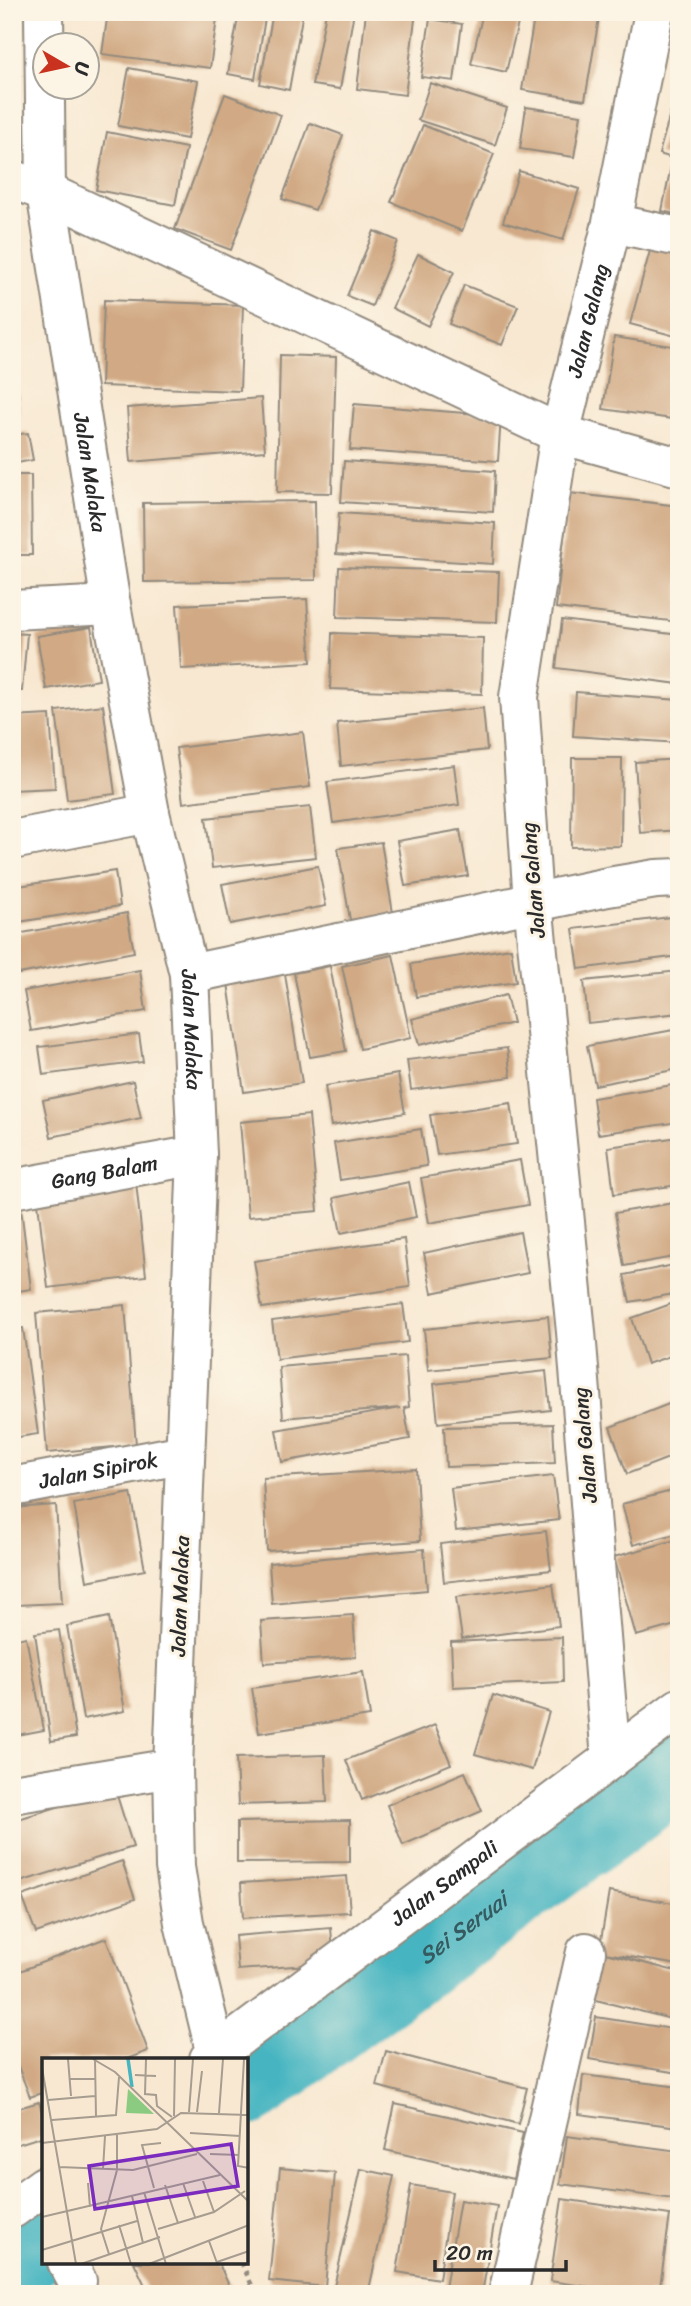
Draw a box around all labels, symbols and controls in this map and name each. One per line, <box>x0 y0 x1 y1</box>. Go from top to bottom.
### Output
north arrow <box>32 32 102 102</box>
text: U <box>65 60 100 79</box>
street label: Jalan Galang <box>555 259 620 382</box>
street label: Jalan Malaka <box>62 409 118 535</box>
street label: Jalan Galang <box>509 820 557 940</box>
street label: Jalan Malaka <box>170 968 213 1091</box>
street label: Gang Balam <box>48 1144 161 1200</box>
street label: Jalan Galang <box>561 1385 609 1505</box>
street label: Jalan Sipirok <box>35 1441 161 1501</box>
street label: Jalan Malaka <box>159 1535 201 1658</box>
street label: Jalan Sampali <box>381 1829 508 1937</box>
water label: Sei Seruai <box>409 1878 521 1975</box>
inset map <box>42 2058 248 2264</box>
scale bar <box>435 2229 567 2273</box>
text: 20 m <box>446 2234 493 2272</box>

